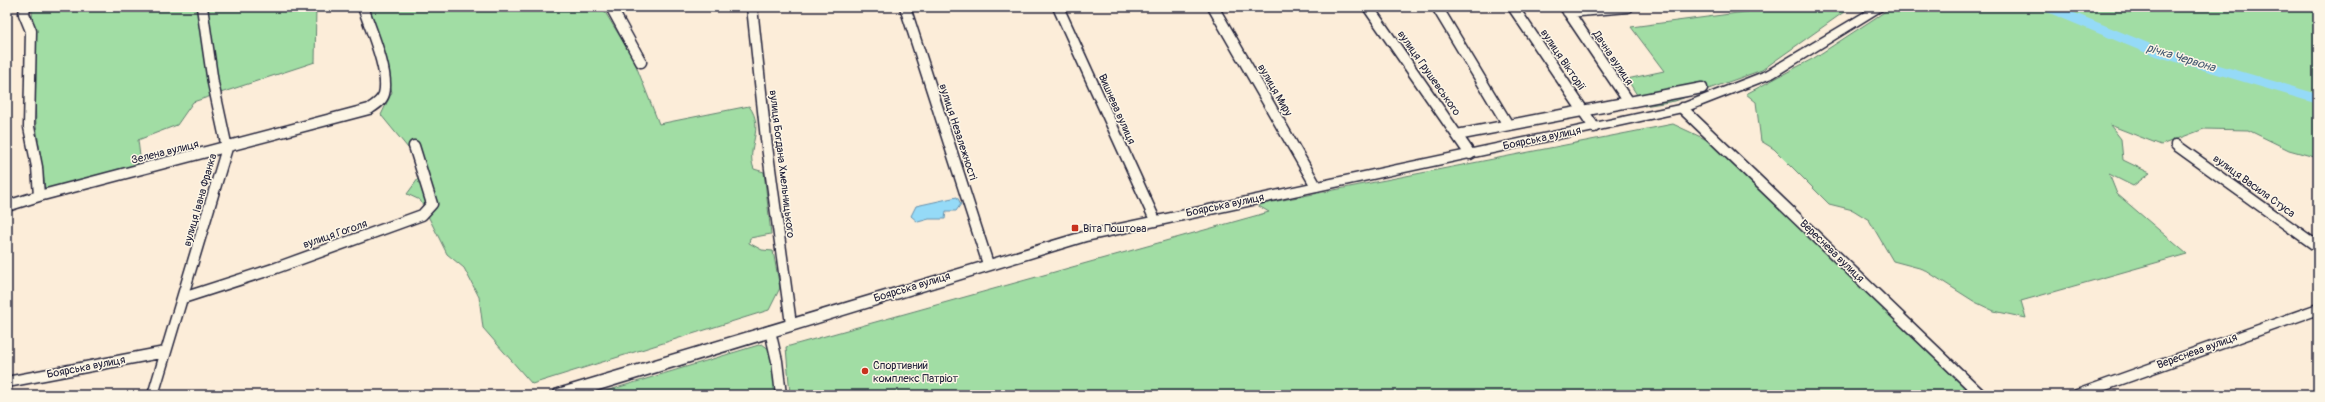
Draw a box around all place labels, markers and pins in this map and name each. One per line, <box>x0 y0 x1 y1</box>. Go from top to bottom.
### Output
place label: Віта Поштова <box>1083 222 1146 235</box>
marker: Віта Поштова <box>1070 223 1080 233</box>
place label: Спортивний комплекс Патріот <box>873 359 959 385</box>
marker: Спортивний комплекс Патріот <box>860 366 870 376</box>

